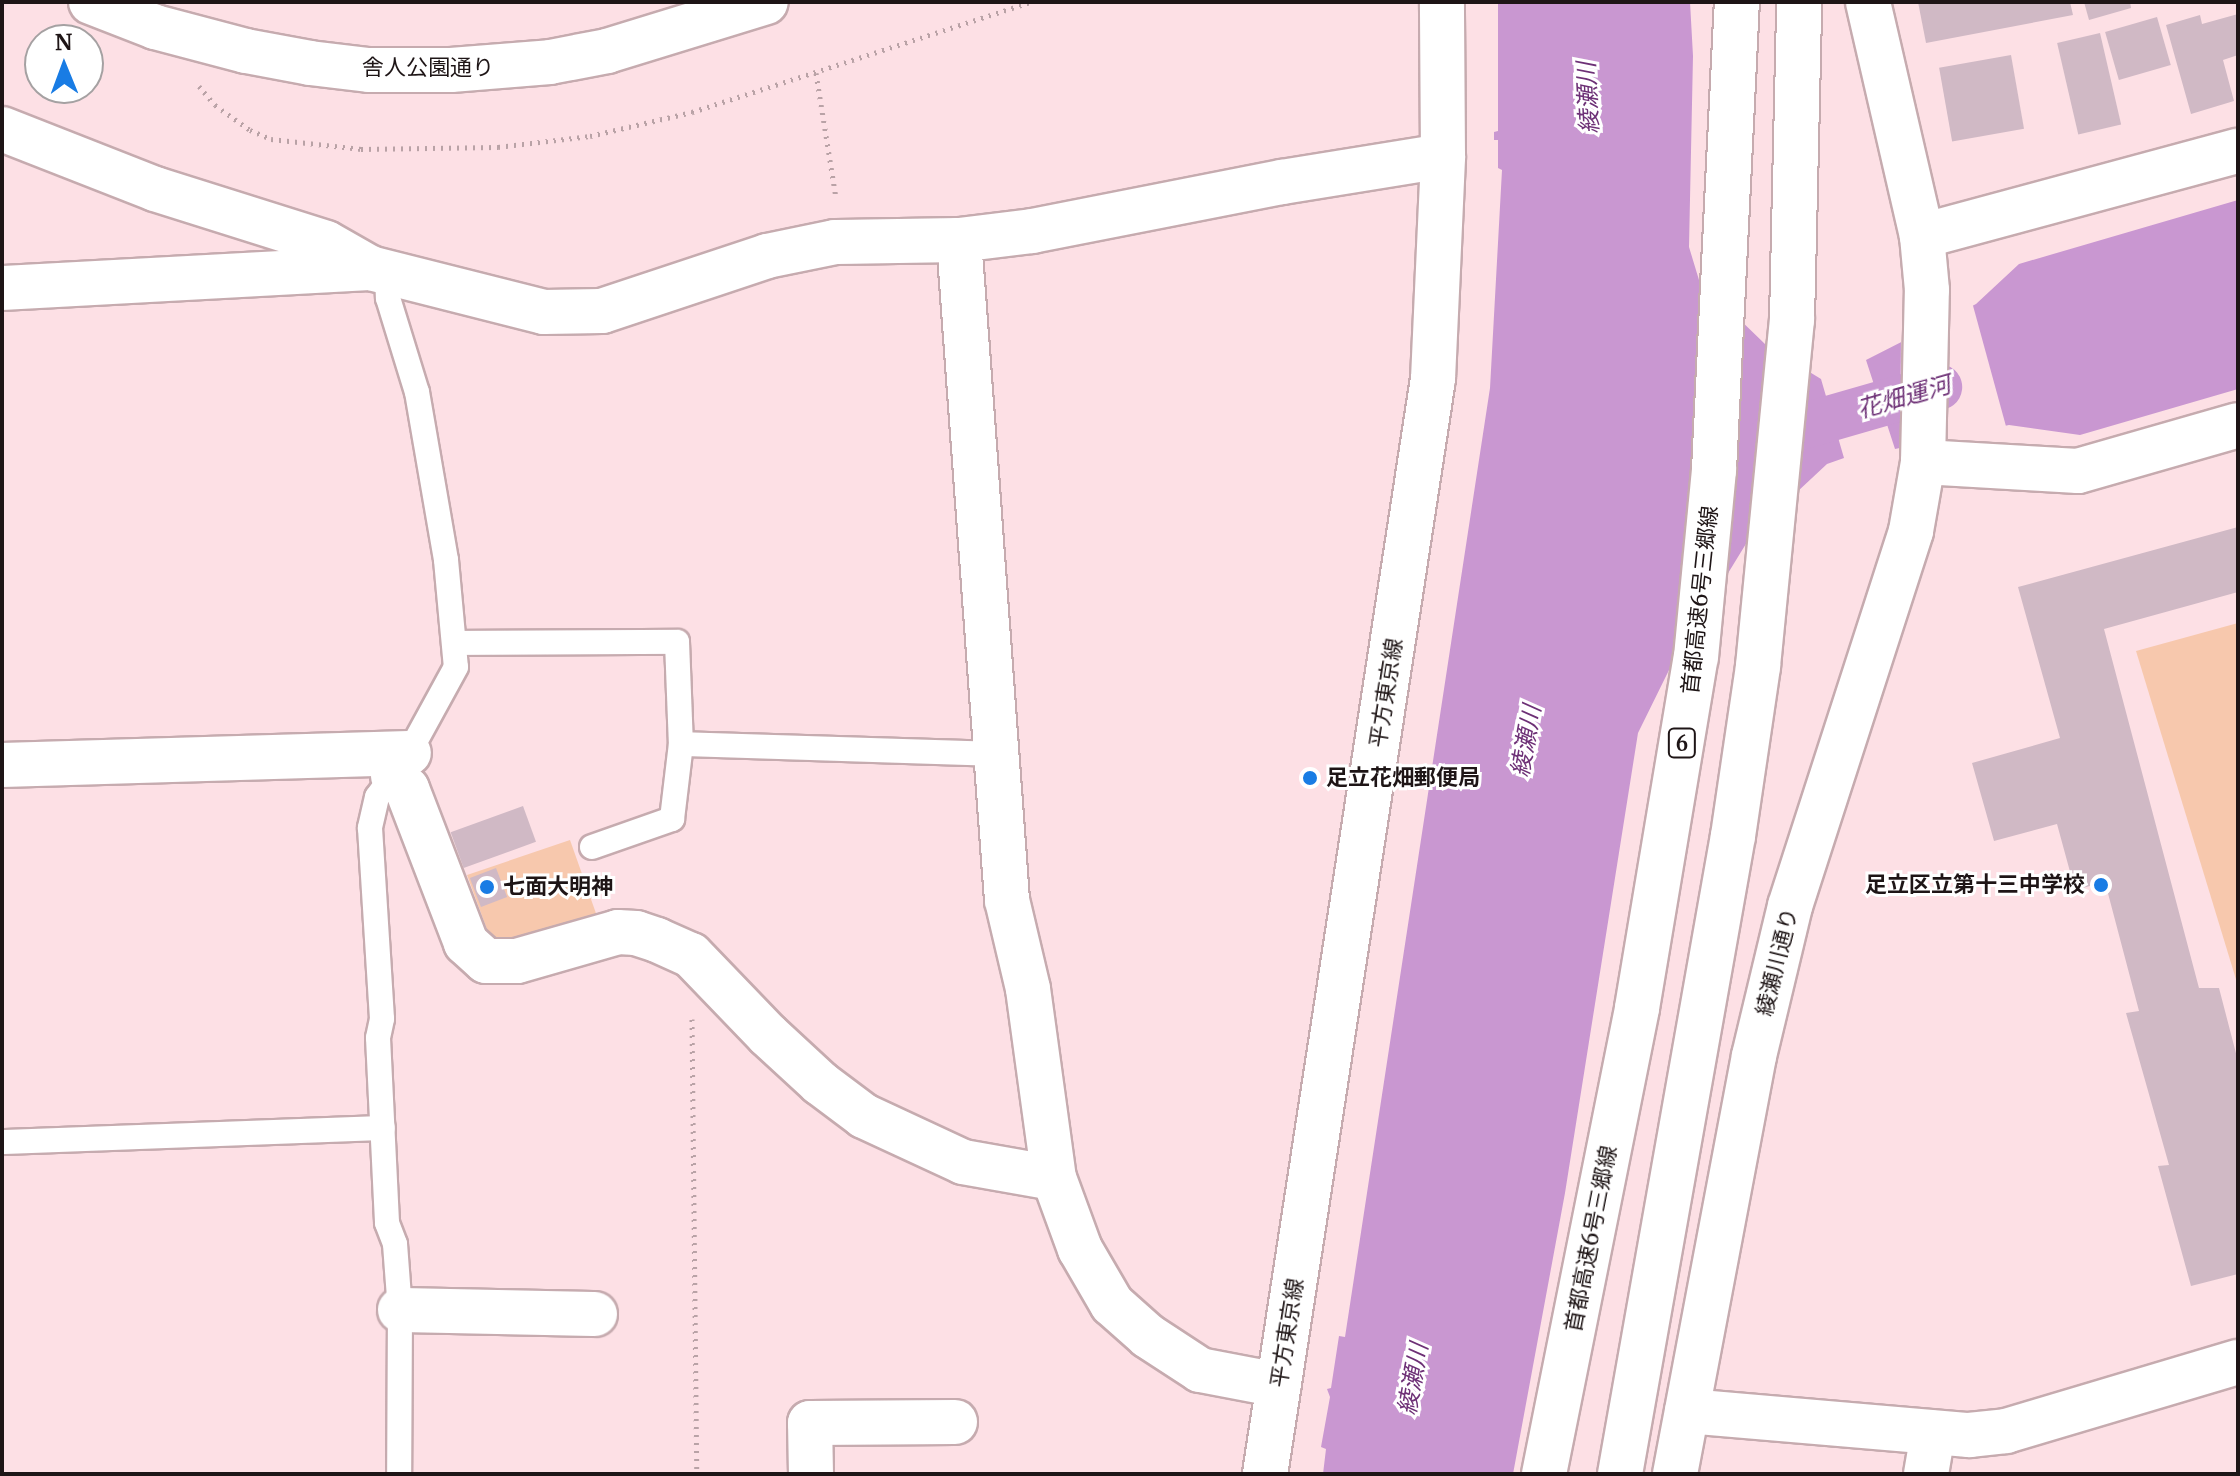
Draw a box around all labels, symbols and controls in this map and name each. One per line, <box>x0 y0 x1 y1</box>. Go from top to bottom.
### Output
north arrow <box>24 24 104 104</box>
text: N <box>55 28 73 56</box>
street label: 舎人公園通り <box>362 55 494 81</box>
water label: 綾瀬川 <box>1572 61 1604 135</box>
water label: 花畑運河 <box>1854 370 1954 424</box>
street label: 首都高速6号三郷線 <box>1677 504 1723 696</box>
street label: 平方東京線 <box>1364 637 1408 749</box>
water label: 綾瀬川 <box>1506 703 1546 779</box>
road number: 6 <box>1666 727 1698 759</box>
place label: 足立花畑郵便局 <box>1326 765 1480 791</box>
marker: 足立花畑郵便局 <box>1301 769 1319 787</box>
place label: 足立区立第十三中学校 <box>1865 872 2085 898</box>
place label: 七面大明神 <box>503 874 613 900</box>
marker: 足立区立第十三中学校 <box>2092 876 2110 894</box>
marker: 七面大明神 <box>478 878 496 896</box>
street label: 綾瀬川通り <box>1751 905 1803 1019</box>
street label: 首都高速6号三郷線 <box>1560 1144 1622 1334</box>
street label: 平方東京線 <box>1265 1277 1309 1389</box>
water label: 綾瀬川 <box>1393 1341 1433 1417</box>

